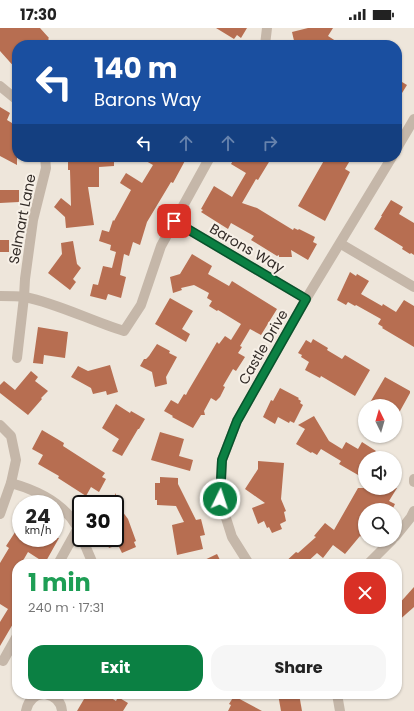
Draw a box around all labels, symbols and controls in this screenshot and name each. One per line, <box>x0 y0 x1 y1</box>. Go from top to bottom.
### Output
text: 17:30 <box>20 4 57 25</box>
text: 140 m <box>94 49 177 88</box>
icon: left <box>28 56 80 108</box>
text: Barons Way <box>94 87 201 112</box>
icon: left <box>133 132 155 154</box>
icon: ahead <box>175 132 197 154</box>
icon: ahead <box>217 132 239 154</box>
icon: right <box>259 132 281 154</box>
street label: Selmart Lane <box>3 172 41 266</box>
pin <box>157 204 191 238</box>
icon: arrive <box>163 210 185 232</box>
street label: Barons Way <box>206 219 288 278</box>
street label: Castle Drive <box>233 306 293 388</box>
north arrow <box>358 399 402 443</box>
map controls <box>358 399 402 547</box>
button: sound <box>358 451 402 495</box>
position arrow <box>199 478 241 520</box>
speed limit sign: 30 <box>72 495 124 547</box>
text: 24 <box>26 502 50 530</box>
button: search <box>358 503 402 547</box>
text: km/h <box>25 523 51 538</box>
text: 1 min <box>28 566 91 599</box>
button: close <box>344 572 386 614</box>
text: 240 m · 17:31 <box>28 598 104 617</box>
button: Exit <box>28 645 203 691</box>
button: Share <box>211 645 386 691</box>

